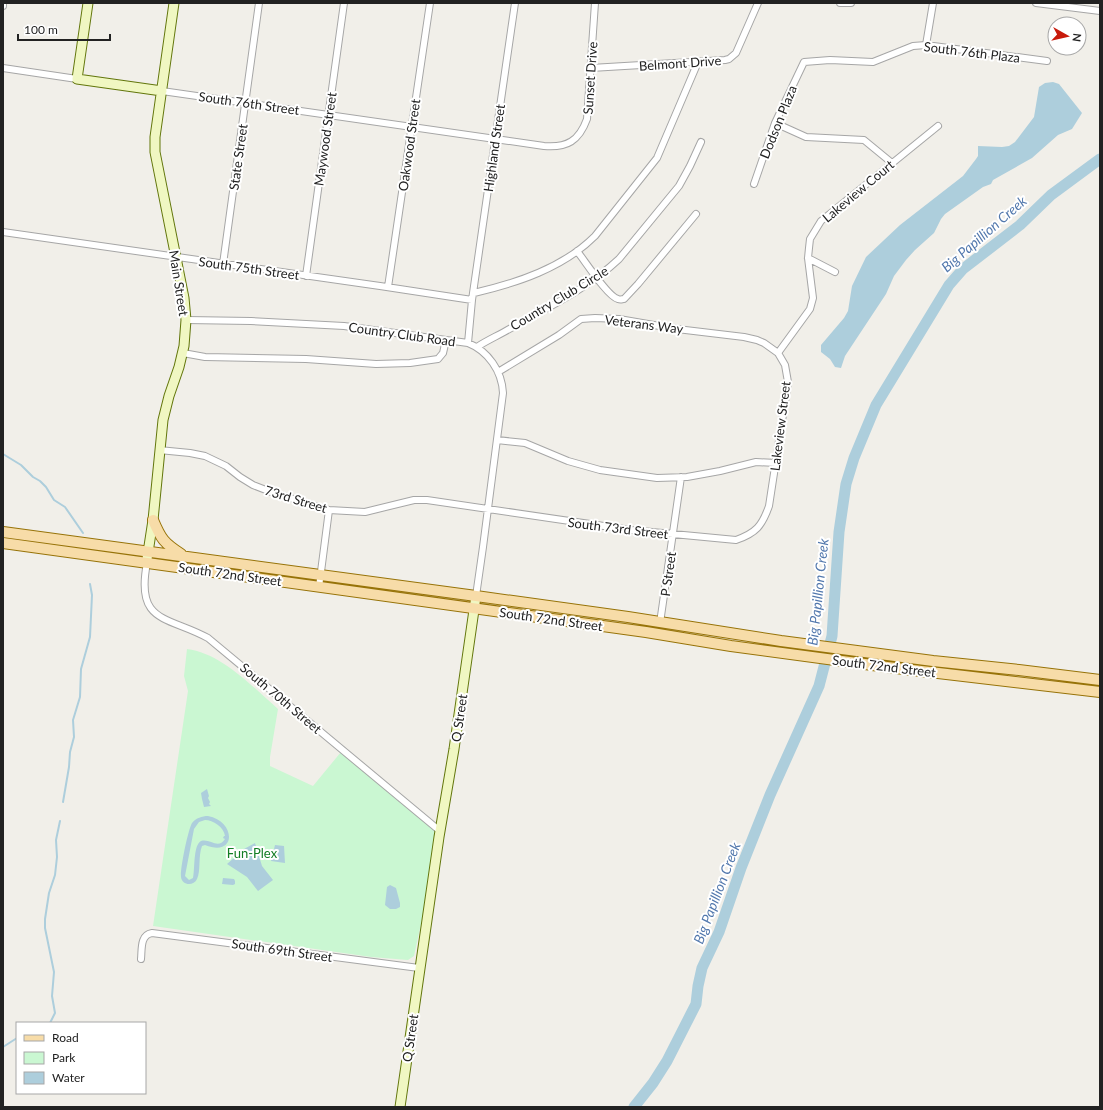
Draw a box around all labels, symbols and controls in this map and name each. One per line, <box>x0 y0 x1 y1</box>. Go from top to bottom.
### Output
scale bar <box>18 16 110 42</box>
north arrow <box>1047 16 1087 56</box>
text: 100 m <box>24 22 58 37</box>
text: N <box>1070 32 1084 43</box>
street label: South 76th Plaza <box>923 38 1021 66</box>
street label: Sunset Drive <box>579 41 601 115</box>
street label: Belmont Drive <box>638 52 722 74</box>
street label: Dodson Plaza <box>756 83 800 161</box>
street label: South 76th Street <box>198 88 301 118</box>
street label: Maywood Street <box>310 91 340 187</box>
street label: Oakwood Street <box>395 98 423 192</box>
street label: Highland Street <box>480 103 508 193</box>
street label: State Street <box>225 122 251 191</box>
street label: Lakeview Court <box>819 156 897 226</box>
water label: Big Papillion Creek <box>938 192 1030 275</box>
street label: Main Street <box>166 249 192 317</box>
street label: South 75th Street <box>198 253 301 283</box>
street label: Country Club Circle <box>507 262 611 334</box>
street label: Veterans Way <box>604 311 684 337</box>
street label: Country Club Road <box>347 319 457 349</box>
street label: Lakeview Street <box>767 380 793 472</box>
street label: 73rd Street <box>263 482 329 516</box>
street label: South 73rd Street <box>567 514 670 542</box>
water label: Big Papillion Creek <box>803 537 832 646</box>
street label: P Street <box>657 550 679 597</box>
street label: South 72nd Street <box>177 559 283 589</box>
street label: South 72nd Street <box>498 604 604 634</box>
street label: South 72nd Street <box>831 652 937 680</box>
street label: South 70th Street <box>237 659 325 737</box>
street label: Q Street <box>448 693 470 743</box>
water label: Big Papillion Creek <box>689 839 744 946</box>
park label: Fun-Plex <box>227 845 278 861</box>
street label: South 69th Street <box>231 935 334 965</box>
street label: Q Street <box>399 1013 421 1063</box>
legend <box>16 1022 146 1094</box>
text: Road <box>52 1030 79 1045</box>
text: Park <box>52 1050 76 1065</box>
text: Water <box>52 1070 85 1085</box>

